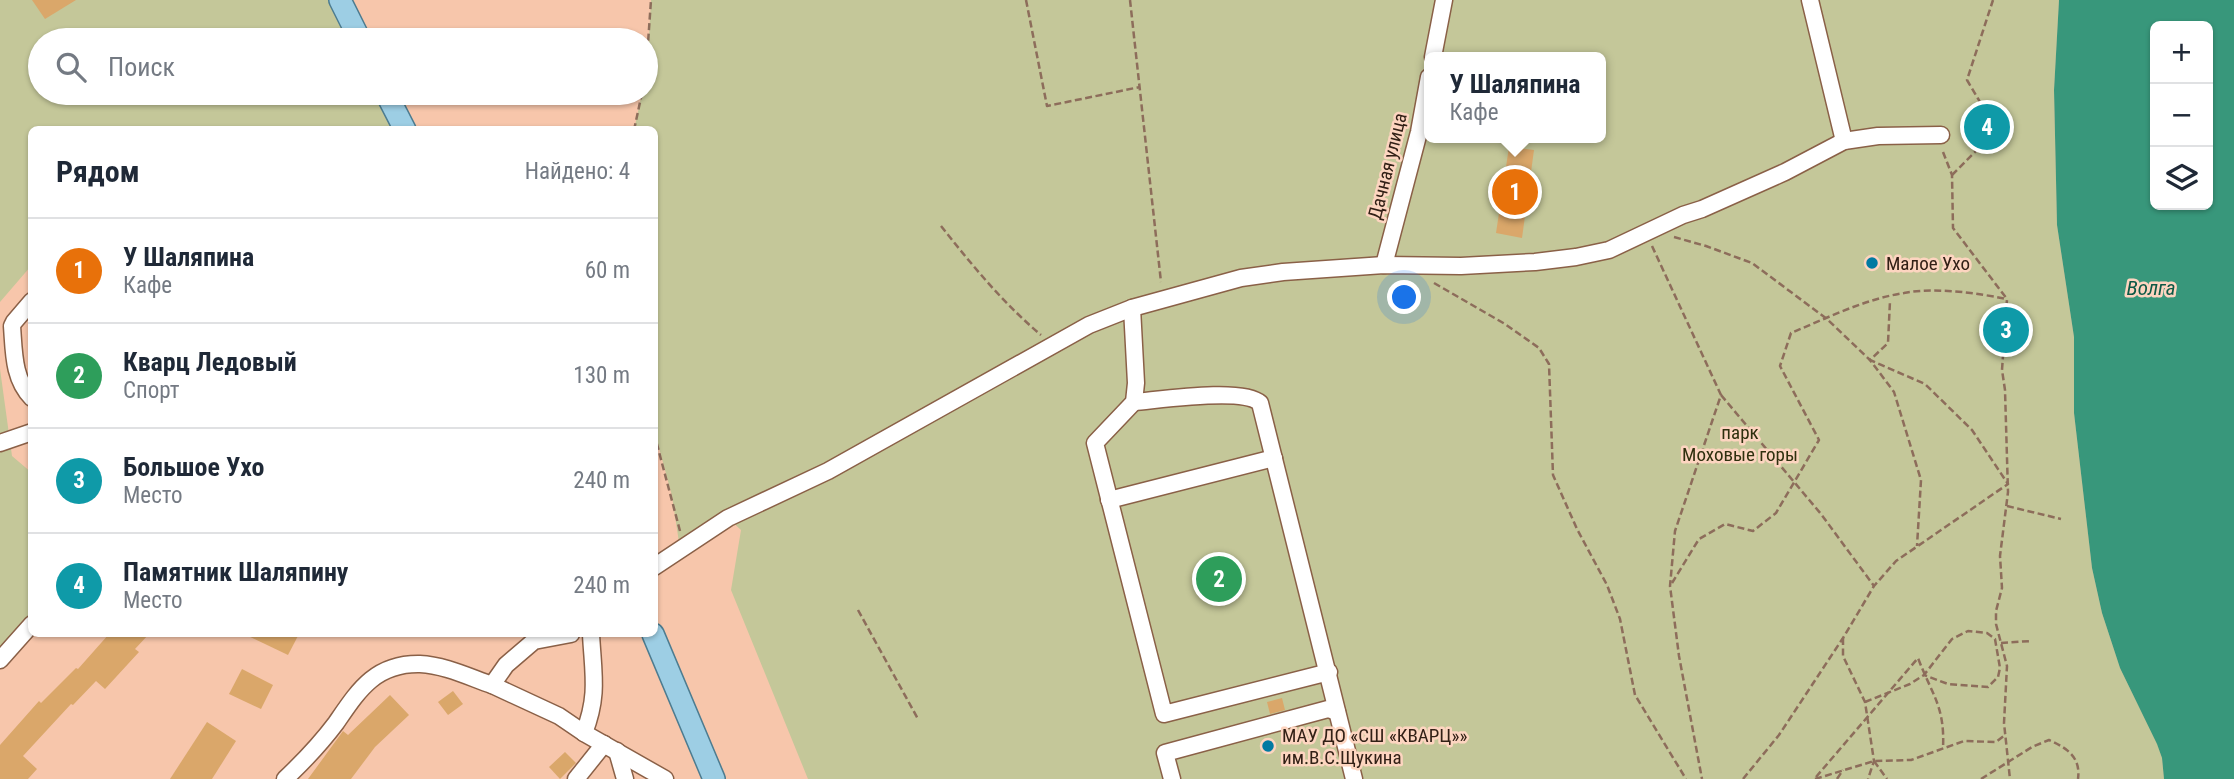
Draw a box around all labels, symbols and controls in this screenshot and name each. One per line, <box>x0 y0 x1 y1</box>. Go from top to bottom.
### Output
map controls <box>2150 21 2213 210</box>
button: + <box>2150 21 2213 84</box>
search box <box>28 28 658 105</box>
icon: search <box>52 48 90 86</box>
text: Поиск <box>108 52 175 82</box>
popup <box>1424 52 1606 143</box>
text: У Шаляпина <box>1449 69 1581 99</box>
button: − <box>2150 84 2213 147</box>
text: Кафе <box>1449 99 1499 126</box>
pin: 4 <box>1964 101 2010 153</box>
street label: Дачная улица <box>1363 110 1412 222</box>
button: layers <box>2150 147 2213 210</box>
text: Рядом <box>56 154 140 189</box>
text: Найдено: 4 <box>525 158 630 185</box>
pin: 1 <box>1492 166 1538 218</box>
text: У Шаляпина <box>123 242 254 272</box>
place label: Малое Ухо <box>1886 252 1970 275</box>
marker: Малое Ухо <box>1864 255 1880 271</box>
text: 1 <box>73 257 85 284</box>
text: 60 m <box>585 257 630 284</box>
text: Кафе <box>123 272 172 299</box>
water label: Волга <box>2127 276 2175 300</box>
your location <box>1387 280 1421 314</box>
pin: 3 <box>1983 304 2029 356</box>
text: Кварц Ледовый <box>123 347 297 377</box>
text: 2 <box>73 362 85 389</box>
text: 130 m <box>573 362 630 389</box>
text: Спорт <box>123 377 180 404</box>
park label: парк Моховые горы <box>1682 421 1798 466</box>
text: Большое Ухо <box>123 452 264 482</box>
text: 3 <box>73 467 85 494</box>
text: 240 m <box>573 467 630 494</box>
text: Место <box>123 482 183 509</box>
pin: 2 <box>1196 553 1242 605</box>
text: Памятник Шаляпину <box>123 557 348 587</box>
text: 4 <box>73 572 85 599</box>
text: 240 m <box>573 572 630 599</box>
text: Место <box>123 587 183 614</box>
place label: МАУ ДО «СШ «КВАРЦ»» им.В.С.Щукина <box>1282 724 1467 769</box>
marker: МАУ ДО «СШ «КВАРЦ»» им.В.С.Щукина <box>1260 738 1276 754</box>

